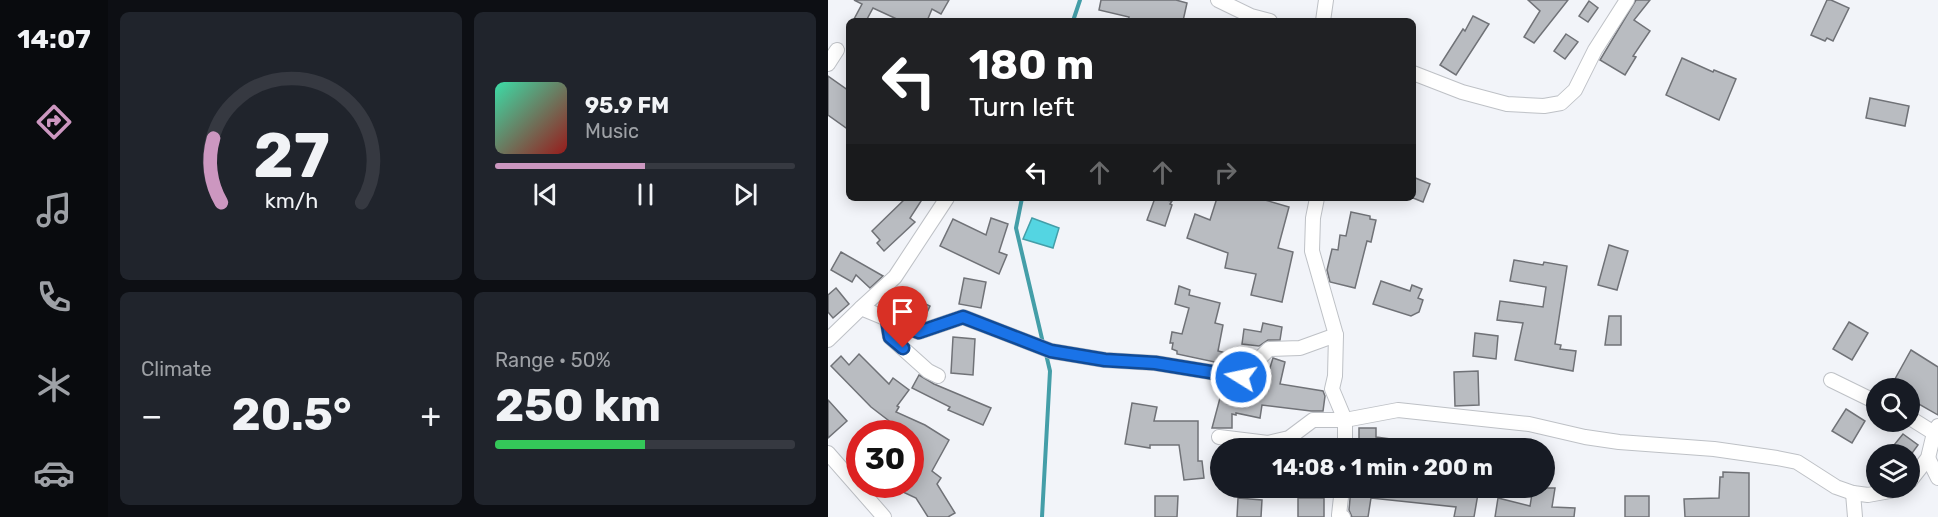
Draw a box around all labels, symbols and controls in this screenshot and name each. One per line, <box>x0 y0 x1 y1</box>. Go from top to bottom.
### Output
text: 14:07 <box>17 23 91 55</box>
text: 180 m <box>969 40 1094 90</box>
icon: left <box>870 42 948 120</box>
text: Turn left <box>969 91 1074 123</box>
text: 95.9 FM <box>585 92 669 119</box>
icon: directions <box>33 101 75 143</box>
text: 27 <box>253 119 329 193</box>
text: Music <box>585 119 639 143</box>
icon: left <box>1020 156 1053 189</box>
icon: ahead <box>1083 156 1116 189</box>
icon: ahead <box>1146 156 1179 189</box>
icon: right <box>1209 156 1242 189</box>
icon: previous <box>529 178 562 211</box>
icon: pause <box>629 178 662 211</box>
icon: next <box>729 178 762 211</box>
icon: music <box>33 189 75 231</box>
text: km/h <box>264 189 318 214</box>
icon: phone <box>33 276 75 318</box>
pin <box>877 286 928 348</box>
icon: arrive <box>886 295 919 328</box>
position arrow <box>1209 345 1273 409</box>
text: Range · 50% <box>495 348 611 372</box>
text: Climate <box>141 357 212 381</box>
icon: climate <box>33 364 75 406</box>
map controls <box>1866 378 1920 498</box>
button: search <box>1866 378 1920 432</box>
text: 250 km <box>495 379 661 432</box>
text: 20.5° <box>232 388 351 441</box>
text: − <box>141 396 162 435</box>
text: + <box>420 396 441 435</box>
speed limit sign: 30 <box>846 420 924 498</box>
button: layers <box>1866 444 1920 498</box>
icon: car <box>33 452 75 494</box>
text: 14:08 · 1 min · 200 m <box>1272 454 1493 481</box>

